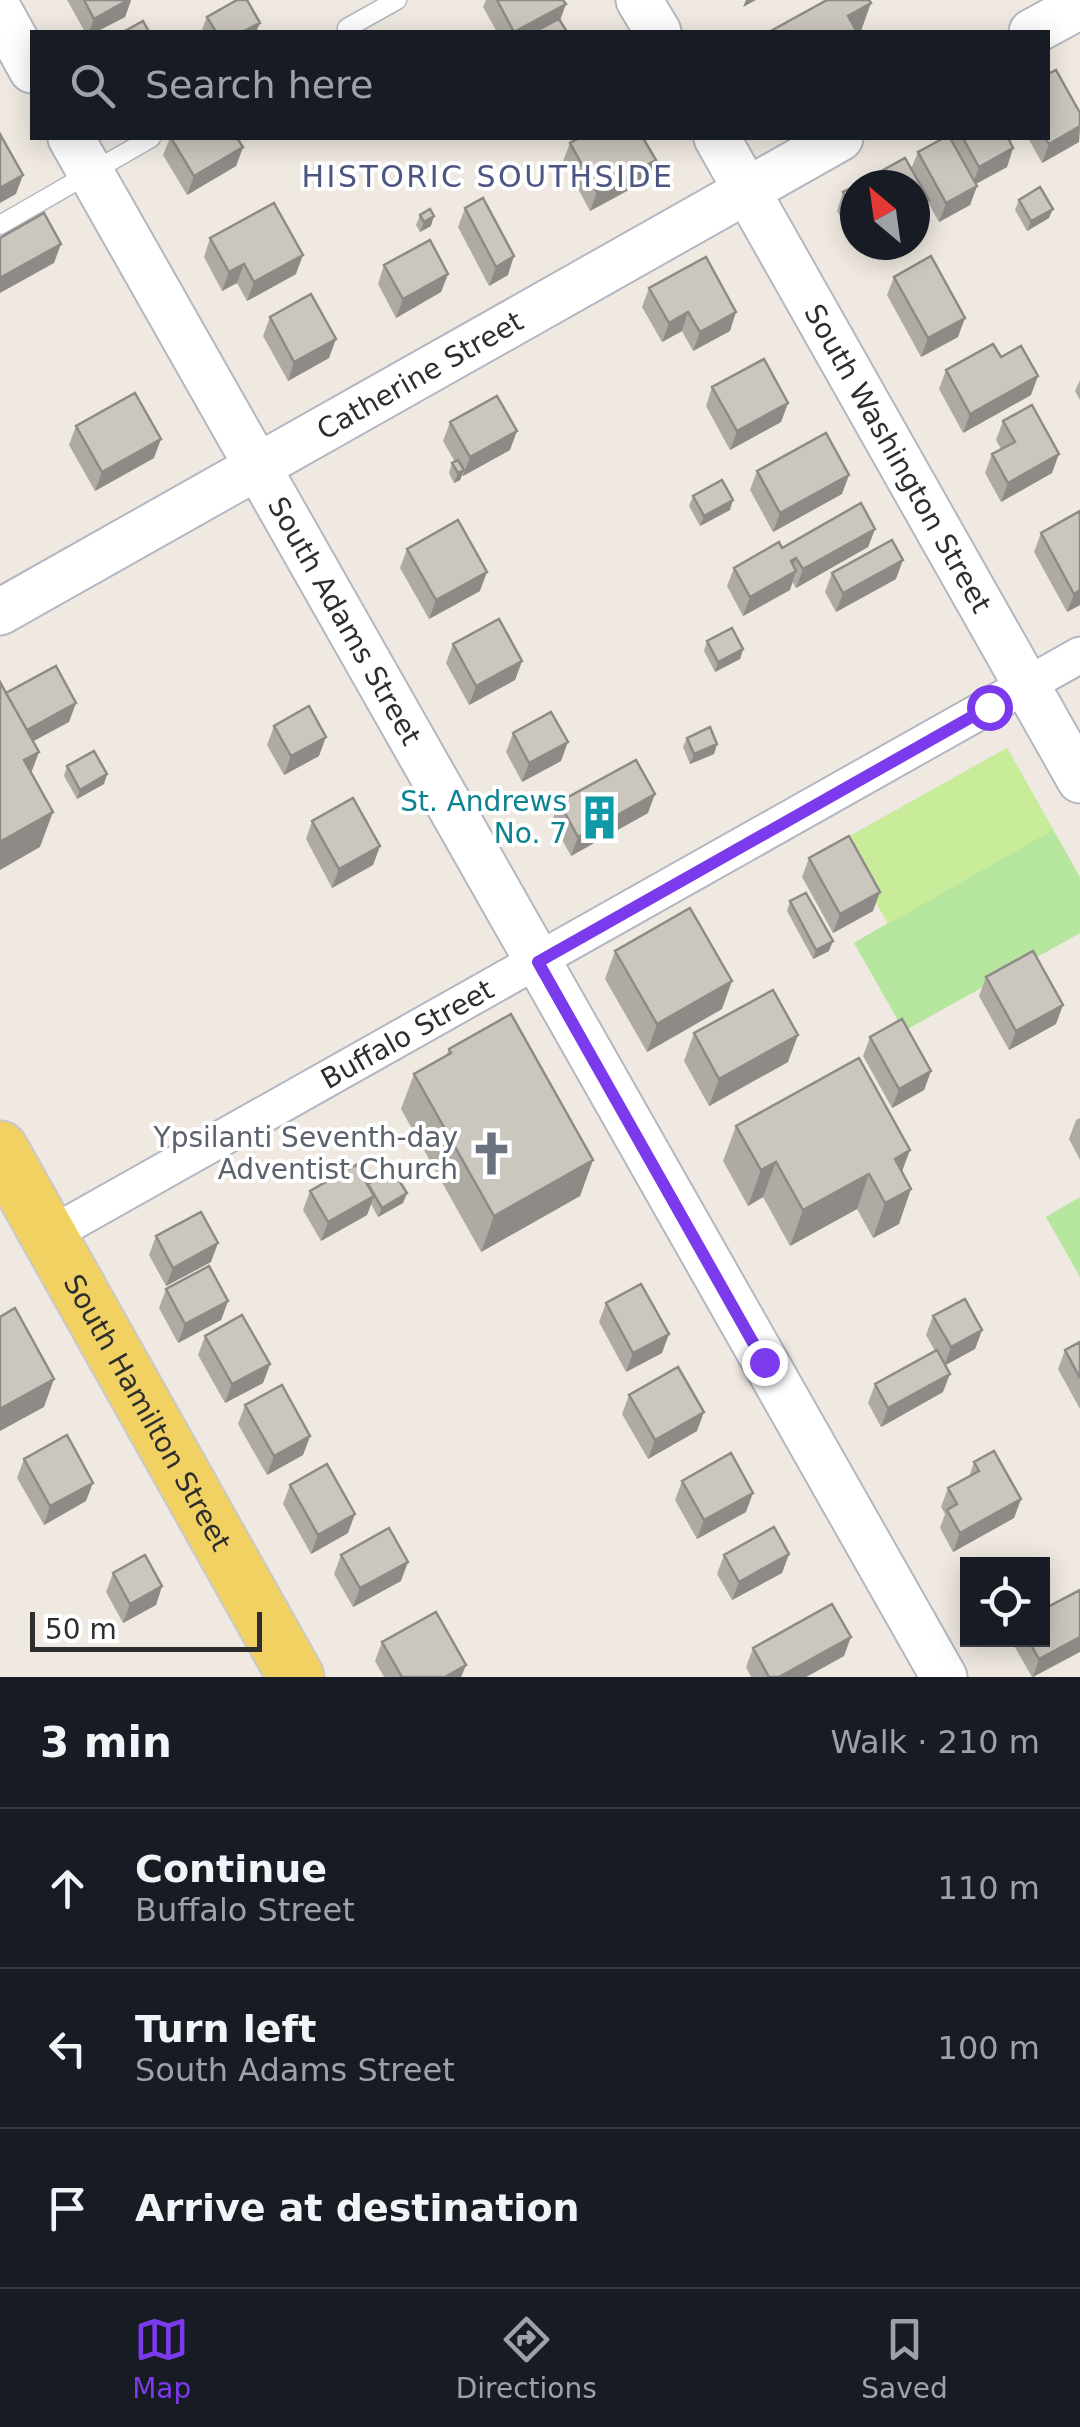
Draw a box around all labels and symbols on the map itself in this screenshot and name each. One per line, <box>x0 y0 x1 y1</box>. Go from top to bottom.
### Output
district label: HISTORIC SOUTHSIDE <box>301 159 675 194</box>
north arrow <box>840 170 930 260</box>
street label: South Washington Street <box>798 298 998 618</box>
street label: Catherine Street <box>311 304 528 446</box>
street label: South Adams Street <box>261 491 428 751</box>
route start <box>967 685 1013 731</box>
place label: St. Andrews No. 7 <box>400 785 567 850</box>
building icon: St. Andrews No. 7 <box>576 793 624 841</box>
street label: Buffalo Street <box>315 972 499 1095</box>
place label: Ypsilanti Seventh-day Adventist Church <box>153 1121 458 1186</box>
church icon: Ypsilanti Seventh-day Adventist Church <box>467 1129 515 1177</box>
street label: South Hamilton Street <box>57 1269 238 1556</box>
route end <box>742 1340 788 1386</box>
scale bar <box>30 1607 262 1652</box>

